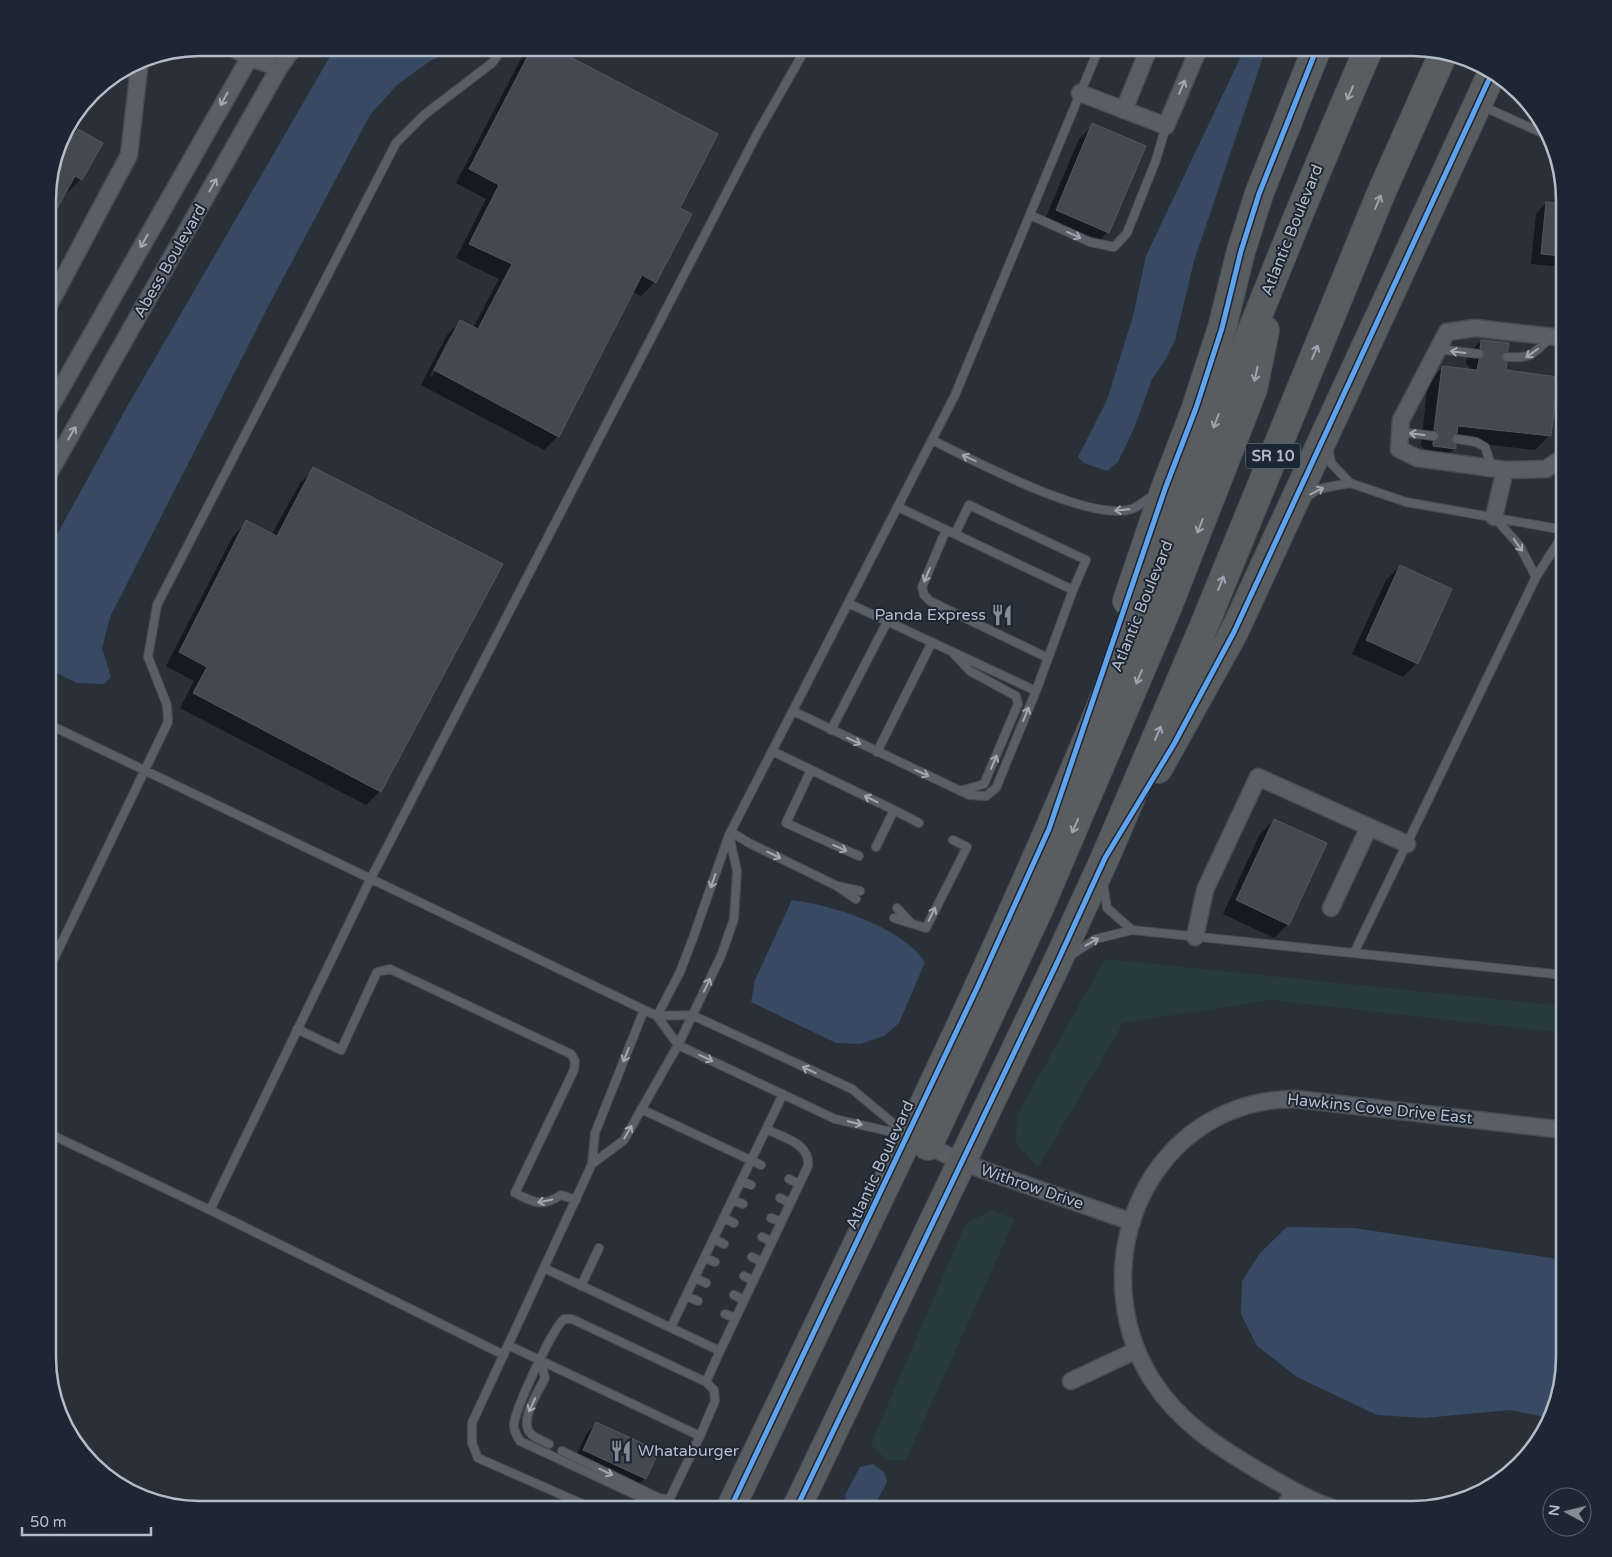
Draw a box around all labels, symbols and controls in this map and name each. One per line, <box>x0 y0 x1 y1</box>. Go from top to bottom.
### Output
one-way arrow <box>1178 80 1188 95</box>
one-way arrow <box>1344 85 1353 100</box>
one-way arrow <box>219 91 228 106</box>
street label: Atlantic Boulevard <box>1257 161 1327 299</box>
one-way arrow <box>208 177 218 192</box>
one-way arrow <box>1373 195 1383 210</box>
street label: Abess Boulevard <box>130 201 210 321</box>
one-way arrow <box>1066 230 1081 240</box>
one-way arrow <box>139 233 149 247</box>
one-way arrow <box>1311 345 1321 360</box>
one-way arrow <box>1451 347 1467 357</box>
one-way arrow <box>1525 348 1539 358</box>
one-way arrow <box>1251 366 1260 382</box>
one-way arrow <box>1211 413 1220 428</box>
one-way arrow <box>67 425 77 440</box>
one-way arrow <box>1409 429 1425 439</box>
road number: SR 10 <box>1246 444 1300 468</box>
one-way arrow <box>962 453 977 462</box>
one-way arrow <box>1310 486 1325 496</box>
one-way arrow <box>1114 505 1130 514</box>
one-way arrow <box>1194 518 1204 533</box>
street label: Atlantic Boulevard <box>1107 537 1177 675</box>
one-way arrow <box>1513 538 1523 552</box>
one-way arrow <box>922 567 932 582</box>
one-way arrow <box>1217 576 1227 591</box>
restaurant icon: Panda Express <box>989 602 1015 628</box>
place label: Panda Express <box>874 605 986 625</box>
one-way arrow <box>1133 669 1143 684</box>
one-way arrow <box>1023 707 1032 722</box>
one-way arrow <box>1154 726 1164 741</box>
one-way arrow <box>846 737 861 746</box>
one-way arrow <box>989 755 999 770</box>
one-way arrow <box>914 768 929 778</box>
one-way arrow <box>864 794 879 804</box>
one-way arrow <box>1069 818 1079 833</box>
one-way arrow <box>832 843 847 853</box>
one-way arrow <box>766 850 781 860</box>
one-way arrow <box>708 872 717 888</box>
one-way arrow <box>928 907 938 922</box>
one-way arrow <box>1084 937 1098 947</box>
one-way arrow <box>702 978 712 993</box>
one-way arrow <box>620 1047 630 1062</box>
one-way arrow <box>698 1054 713 1063</box>
one-way arrow <box>802 1064 817 1074</box>
street label: Hawkins Cove Drive East <box>1286 1089 1474 1129</box>
street label: Atlantic Boulevard <box>841 1097 919 1233</box>
one-way arrow <box>846 1119 862 1128</box>
one-way arrow <box>623 1125 633 1140</box>
street label: Withrow Drive <box>978 1160 1086 1214</box>
one-way arrow <box>538 1197 554 1206</box>
one-way arrow <box>527 1398 537 1413</box>
restaurant icon: Whataburger <box>608 1438 634 1464</box>
place label: Whataburger <box>638 1441 740 1461</box>
one-way arrow <box>598 1468 613 1477</box>
north arrow <box>1542 1487 1592 1537</box>
scale bar <box>22 1504 151 1536</box>
text: N <box>1545 1504 1564 1517</box>
text: 50 m <box>30 1513 67 1531</box>

